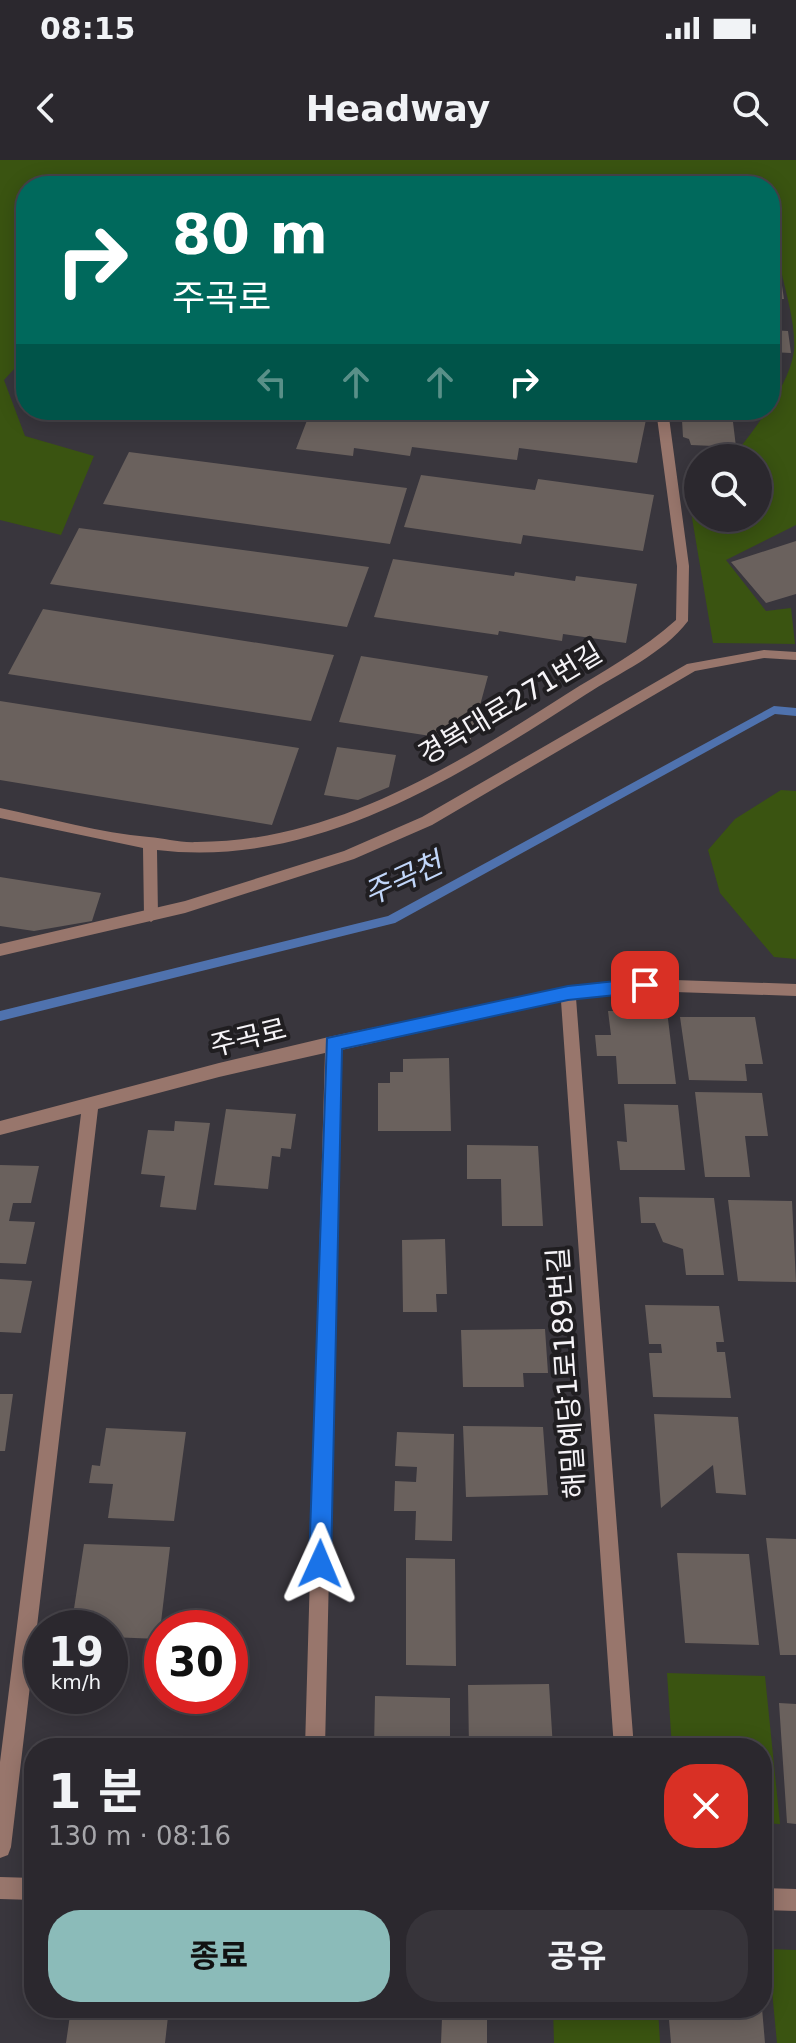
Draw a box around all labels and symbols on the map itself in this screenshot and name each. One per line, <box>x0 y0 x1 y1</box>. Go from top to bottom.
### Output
street label: 경복대로271번길 <box>413 636 608 771</box>
water label: 주곡천 <box>358 844 451 912</box>
pin <box>611 951 679 1019</box>
street label: 주곡로 <box>207 1012 290 1063</box>
street label: 해밀예당1로189번길 <box>541 1246 592 1500</box>
position arrow <box>278 1522 362 1606</box>
speed limit sign: 30 <box>144 1610 248 1714</box>

